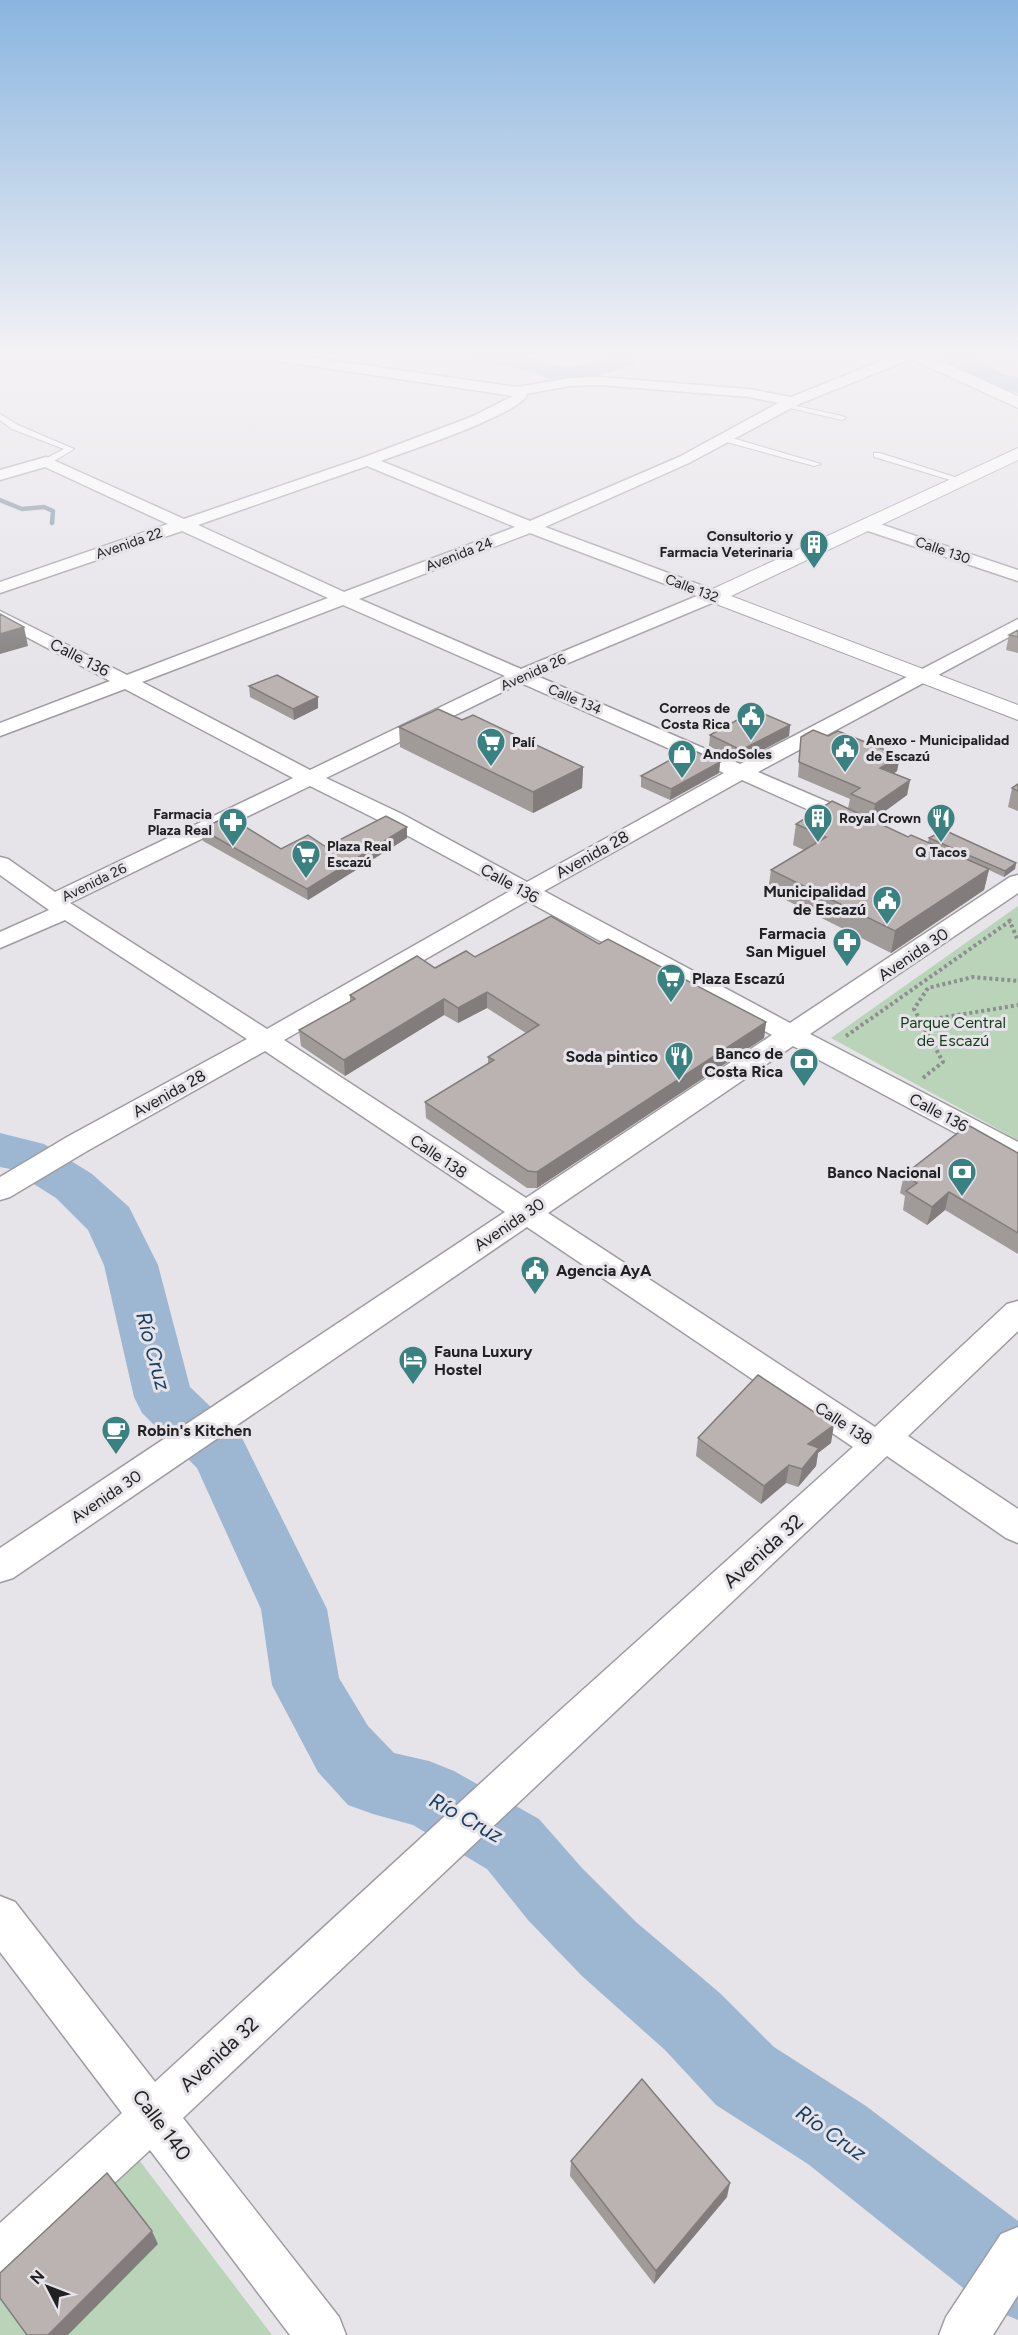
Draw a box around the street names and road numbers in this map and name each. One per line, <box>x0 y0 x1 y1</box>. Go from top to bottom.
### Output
street label: Avenida 22 <box>93 524 165 563</box>
street label: Calle 130 <box>913 533 973 568</box>
street label: Avenida 24 <box>423 534 495 575</box>
street label: Calle 132 <box>663 571 721 606</box>
street label: Calle 136 <box>47 634 113 680</box>
street label: Avenida 26 <box>498 650 569 694</box>
street label: Calle 134 <box>545 681 604 718</box>
street label: Avenida 28 <box>552 827 632 882</box>
street label: Avenida 26 <box>59 860 129 905</box>
street label: Calle 136 <box>477 860 542 907</box>
street label: Avenida 30 <box>875 924 952 985</box>
street label: Avenida 28 <box>129 1066 209 1121</box>
street label: Calle 136 <box>906 1089 971 1136</box>
street label: Calle 138 <box>407 1130 471 1182</box>
street label: Avenida 30 <box>471 1194 548 1255</box>
street label: Calle 138 <box>811 1398 876 1449</box>
street label: Avenida 30 <box>68 1466 145 1527</box>
street label: Avenida 32 <box>718 1509 808 1593</box>
street label: Avenida 32 <box>175 2011 263 2097</box>
street label: Calle 140 <box>128 2085 196 2165</box>

